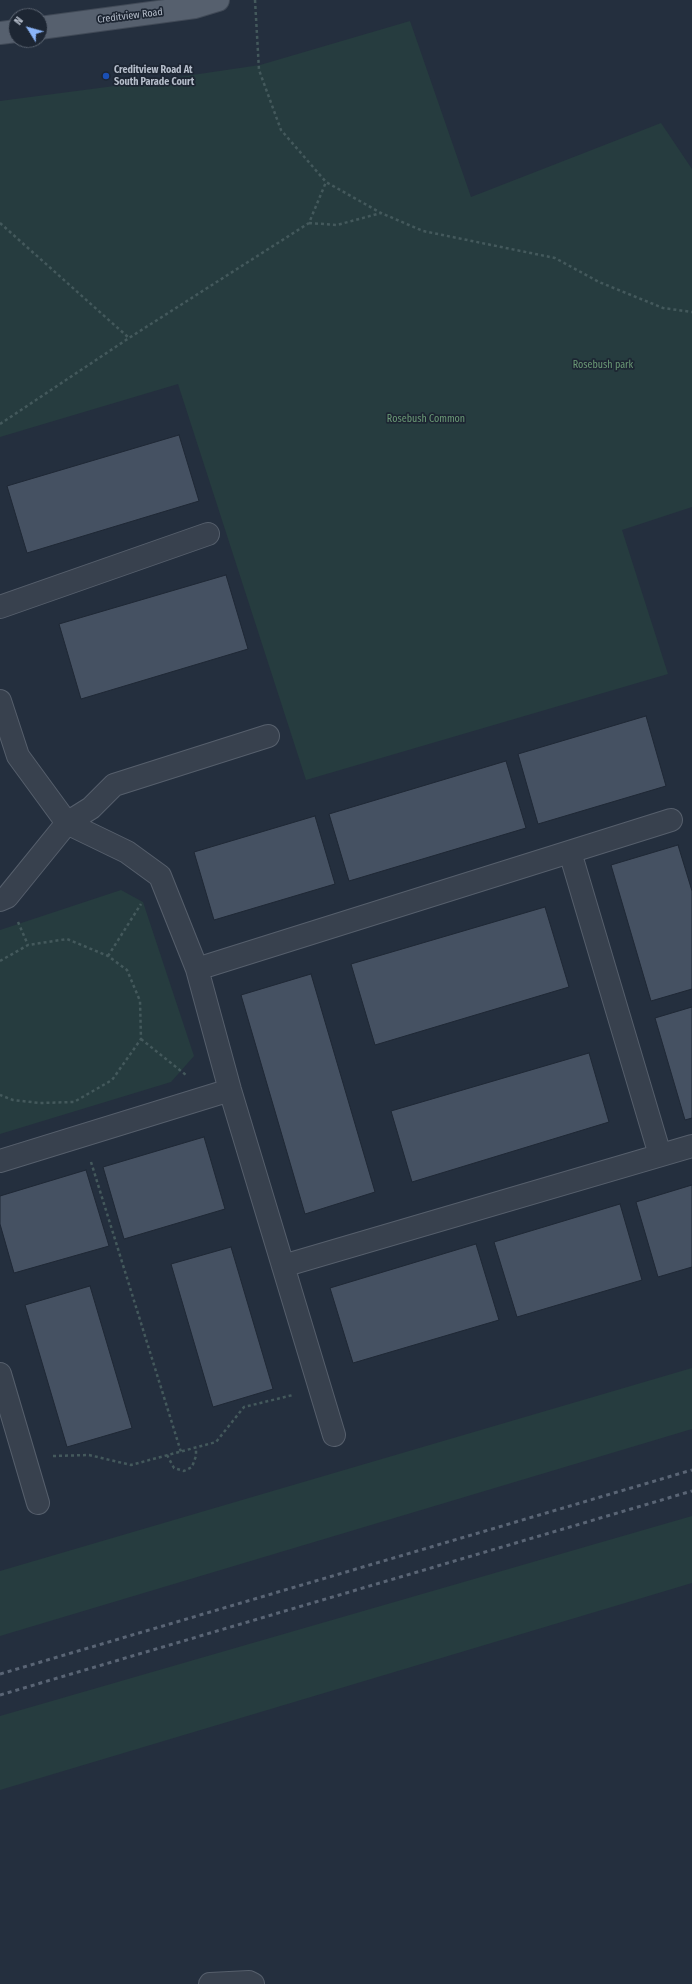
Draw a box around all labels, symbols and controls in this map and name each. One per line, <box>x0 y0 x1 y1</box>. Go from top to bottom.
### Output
street label: Creditview Road <box>97 6 163 26</box>
north arrow <box>8 8 48 48</box>
text: N <box>12 15 26 28</box>
place label: Creditview Road At South Parade Court <box>114 64 194 88</box>
marker: Creditview Road At South Parade Court <box>101 71 111 81</box>
park label: Rosebush park <box>573 359 633 371</box>
park label: Rosebush Common <box>387 413 465 425</box>

